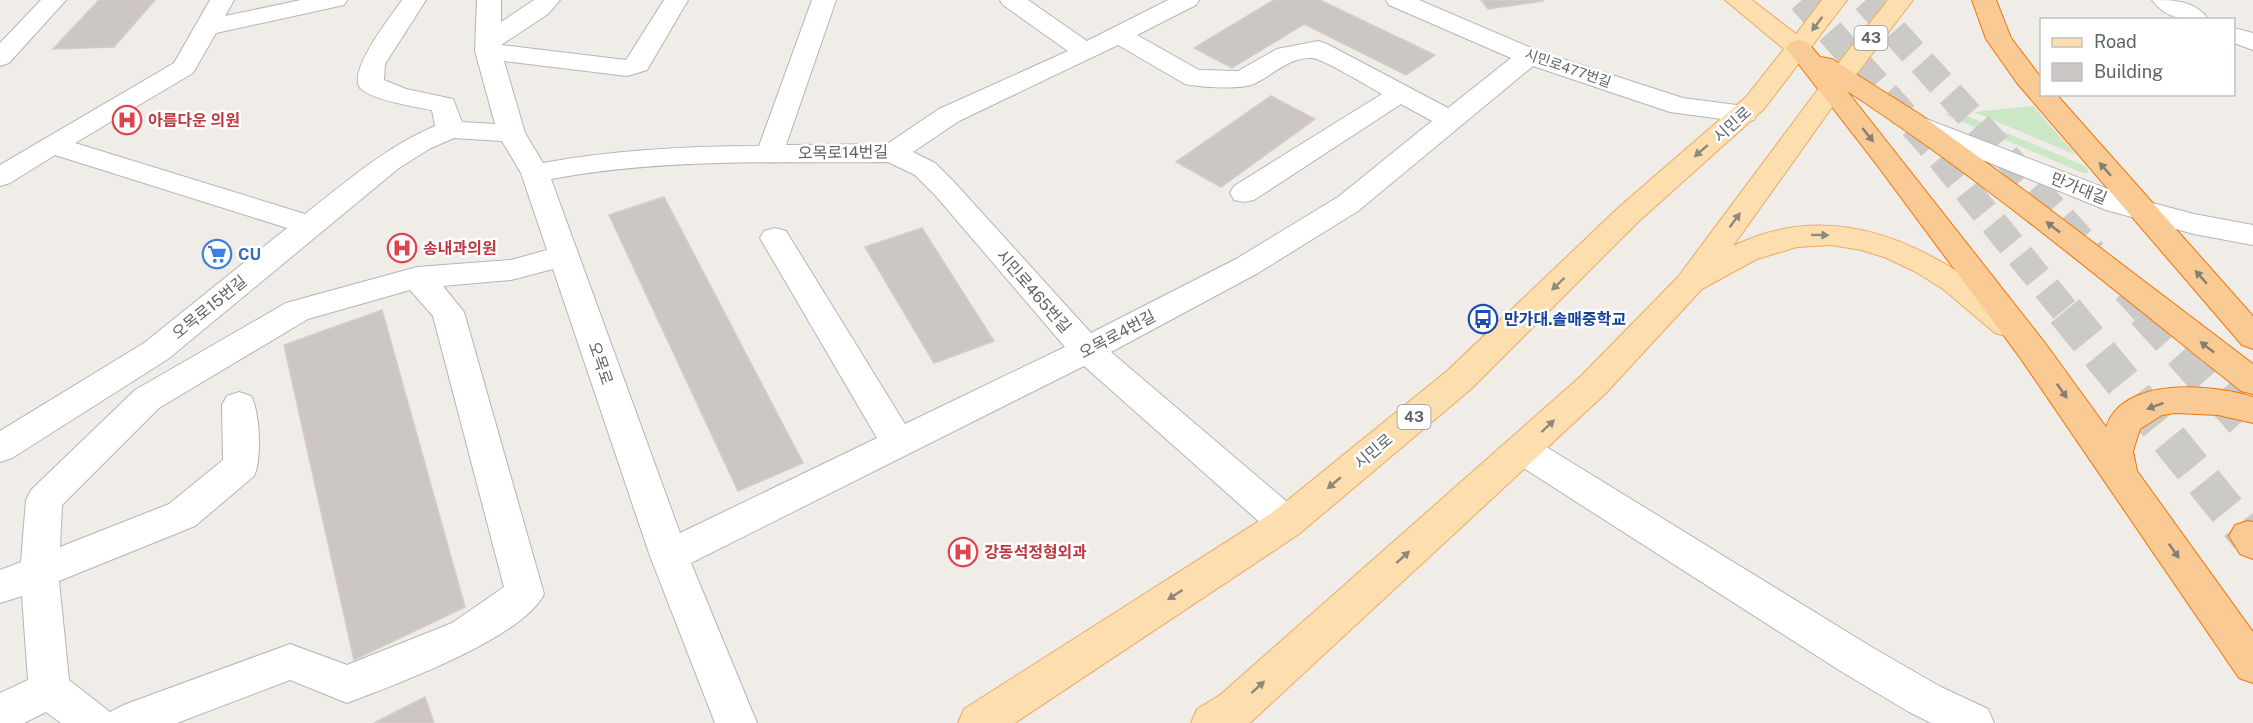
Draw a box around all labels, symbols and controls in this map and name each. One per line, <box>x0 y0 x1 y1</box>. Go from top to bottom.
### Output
one-way arrow <box>1811 16 1823 32</box>
legend <box>2040 18 2235 96</box>
road number: 43 <box>1854 26 1888 50</box>
text: Road <box>2094 31 2137 52</box>
street label: 시민로477번길 <box>1523 46 1613 90</box>
text: Building <box>2094 61 2163 82</box>
street label: 시민로 <box>1710 102 1755 146</box>
hospital icon: 아름다운 의원 <box>111 104 143 136</box>
place label: 아름다운 의원 <box>148 111 240 130</box>
one-way arrow <box>1861 127 1874 142</box>
street label: 오목로14번길 <box>798 142 888 163</box>
one-way arrow <box>1694 144 1709 157</box>
one-way arrow <box>2099 162 2112 177</box>
street label: 만가대길 <box>2048 169 2110 208</box>
one-way arrow <box>1729 213 1741 228</box>
one-way arrow <box>2045 222 2060 234</box>
one-way arrow <box>1810 231 1829 240</box>
hospital icon: 송내과의원 <box>386 232 418 264</box>
supermarket icon: CU <box>201 238 233 270</box>
place label: 송내과의원 <box>423 239 497 258</box>
place label: CU <box>238 245 261 264</box>
street label: 시민로465번길 <box>992 246 1075 337</box>
one-way arrow <box>2195 270 2208 285</box>
street label: 오목로15번길 <box>168 272 250 343</box>
one-way arrow <box>1551 276 1565 290</box>
bus stop icon: 만가대.솔매중학교 <box>1467 303 1499 335</box>
street label: 오목로4번길 <box>1076 306 1159 362</box>
place label: 만가대.솔매중학교 <box>1504 310 1626 329</box>
street label: 오목로 <box>584 339 617 387</box>
one-way arrow <box>2199 341 2214 353</box>
one-way arrow <box>2056 383 2068 399</box>
one-way arrow <box>2145 401 2163 411</box>
road number: 43 <box>1398 405 1430 429</box>
one-way arrow <box>1540 420 1555 433</box>
street label: 시민로 <box>1350 430 1397 473</box>
one-way arrow <box>1326 477 1342 490</box>
hospital icon: 강동석정형외과 <box>947 536 979 568</box>
one-way arrow <box>2168 542 2180 558</box>
place label: 강동석정형외과 <box>984 543 1087 562</box>
one-way arrow <box>1396 550 1411 564</box>
one-way arrow <box>1167 590 1183 601</box>
one-way arrow <box>1251 680 1266 694</box>

